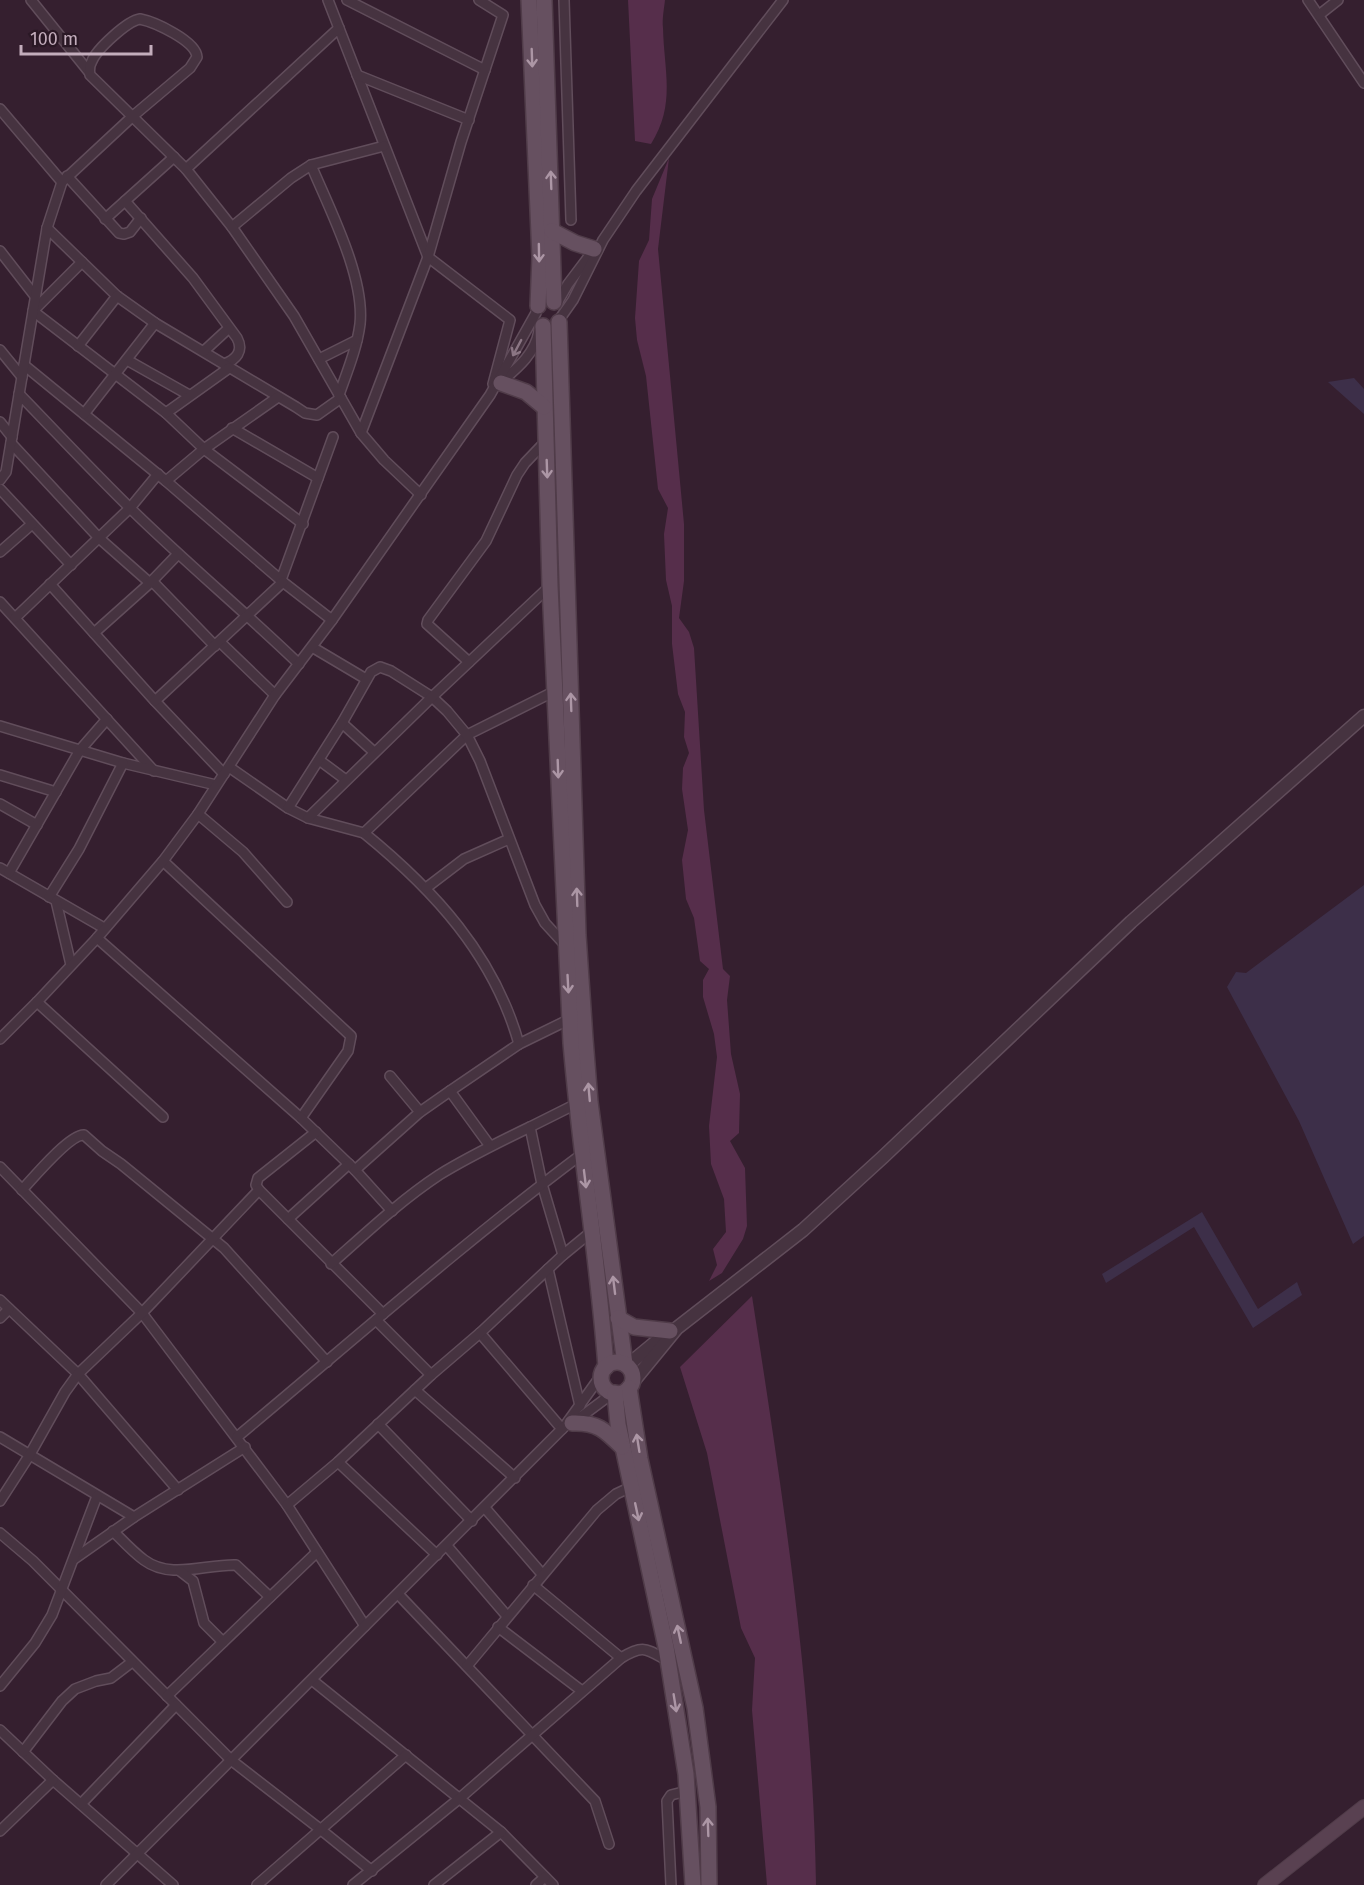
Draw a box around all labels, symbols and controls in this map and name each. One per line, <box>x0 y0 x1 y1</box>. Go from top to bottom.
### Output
scale bar <box>21 18 152 56</box>
text: 100 m <box>30 28 78 50</box>
one-way arrow <box>526 48 537 68</box>
one-way arrow <box>545 171 556 191</box>
one-way arrow <box>533 243 545 263</box>
one-way arrow <box>511 339 522 357</box>
one-way arrow <box>541 458 552 478</box>
one-way arrow <box>565 693 576 713</box>
one-way arrow <box>553 758 564 778</box>
one-way arrow <box>571 888 582 908</box>
one-way arrow <box>563 974 574 994</box>
one-way arrow <box>583 1082 594 1102</box>
one-way arrow <box>580 1168 591 1188</box>
one-way arrow <box>608 1276 619 1296</box>
one-way arrow <box>632 1434 643 1454</box>
one-way arrow <box>631 1503 643 1522</box>
one-way arrow <box>673 1625 684 1644</box>
one-way arrow <box>670 1693 681 1713</box>
one-way arrow <box>703 1817 714 1837</box>

